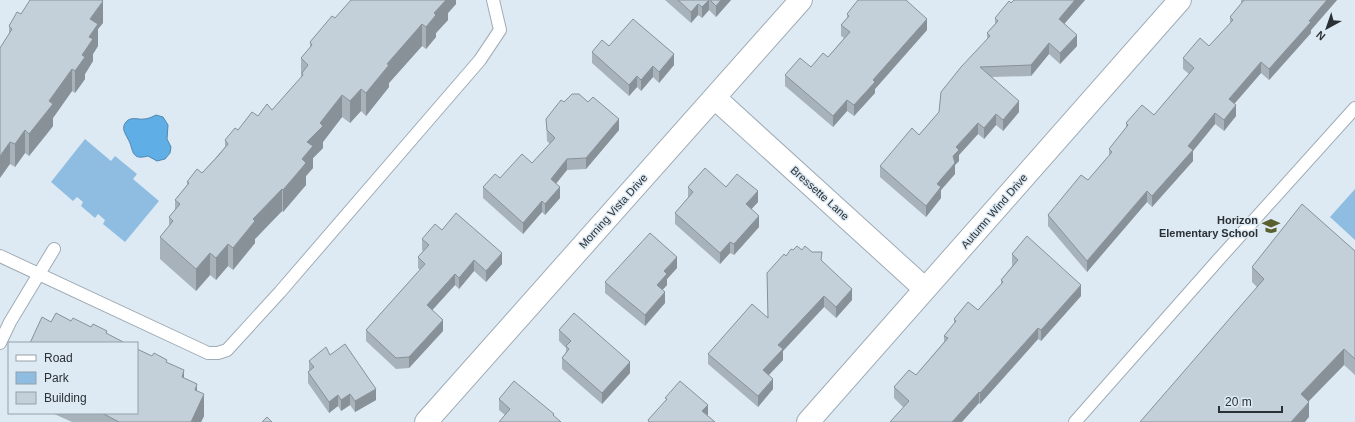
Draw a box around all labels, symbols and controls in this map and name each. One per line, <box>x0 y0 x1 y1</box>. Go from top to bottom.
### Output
north arrow <box>1307 8 1347 48</box>
text: N <box>1314 28 1327 43</box>
street label: Bressette Lane <box>788 164 852 222</box>
street label: Morning Vista Drive <box>576 171 650 251</box>
street label: Autumn Wind Drive <box>958 171 1030 251</box>
place label: Horizon Elementary School <box>1159 214 1258 239</box>
school or university icon: Horizon Elementary School <box>1261 216 1281 236</box>
legend <box>8 342 138 414</box>
text: Road <box>44 351 73 365</box>
text: Park <box>44 371 70 385</box>
scale bar <box>1219 388 1282 414</box>
text: Building <box>44 391 87 405</box>
text: 20 m <box>1225 395 1252 409</box>

